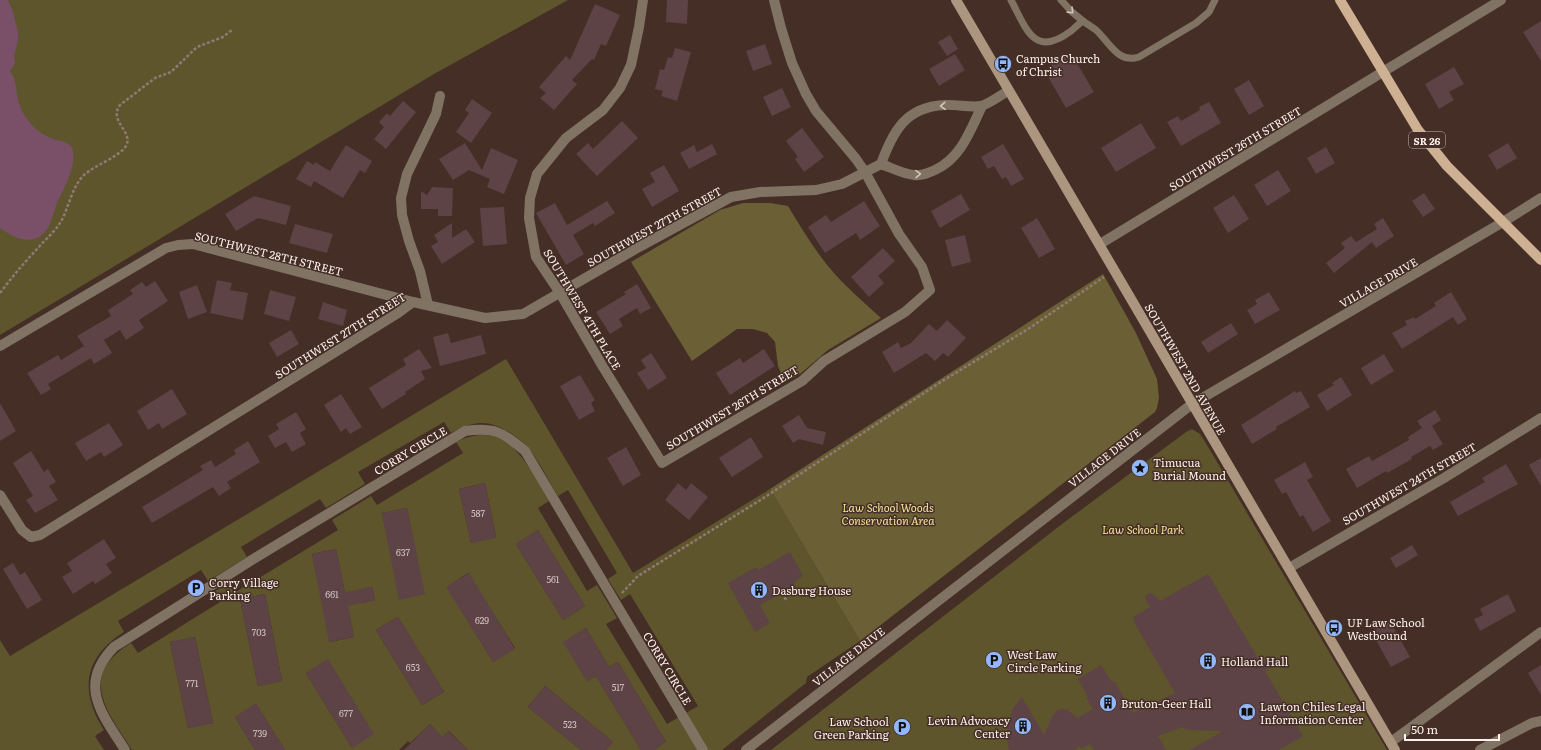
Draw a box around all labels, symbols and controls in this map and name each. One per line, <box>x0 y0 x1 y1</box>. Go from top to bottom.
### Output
one-way arrow <box>1066 6 1074 14</box>
place label: Campus Church of Christ <box>1016 50 1100 79</box>
bus stop icon: Campus Church of Christ <box>993 54 1013 74</box>
one-way arrow <box>940 101 946 110</box>
street label: SOUTHWEST 26TH STREET <box>1166 102 1304 194</box>
road number: SR 26 <box>1409 132 1445 148</box>
one-way arrow <box>915 170 921 178</box>
street label: SOUTHWEST 27TH STREET <box>584 182 724 270</box>
street label: SOUTHWEST 28TH STREET <box>193 227 345 279</box>
street label: SOUTHWEST 4TH PLACE <box>540 245 626 373</box>
street label: VILLAGE DRIVE <box>1336 253 1420 311</box>
street label: SOUTHWEST 27TH STREET <box>271 288 409 382</box>
street label: SOUTHWEST 2ND AVENUE <box>1142 300 1230 438</box>
street label: SOUTHWEST 26TH STREET <box>663 361 801 453</box>
street label: CORRY CIRCLE <box>371 422 449 478</box>
street label: VILLAGE DRIVE <box>1064 424 1144 490</box>
street label: SOUTHWEST 24TH STREET <box>1339 438 1479 528</box>
place label: Timucua Burial Mound <box>1153 454 1226 483</box>
place icon: Timucua Burial Mound <box>1130 458 1150 478</box>
park label: Law School Woods Conservation Area <box>842 499 935 528</box>
house number: 587 <box>471 506 485 520</box>
park label: Law School Park <box>1102 521 1184 537</box>
house number: 637 <box>396 545 410 559</box>
house number: 561 <box>546 572 560 586</box>
place label: Corry Village Parking <box>209 574 279 603</box>
parking icon: Corry Village Parking <box>186 578 206 598</box>
building icon: Dasburg House <box>749 580 769 600</box>
place label: Dasburg House <box>772 582 852 598</box>
house number: 661 <box>325 587 339 601</box>
house number: 629 <box>475 613 489 627</box>
place label: UF Law School Westbound <box>1347 614 1425 643</box>
bus stop icon: UF Law School Westbound <box>1324 618 1344 638</box>
street label: VILLAGE DRIVE <box>808 623 888 689</box>
house number: 703 <box>252 625 266 639</box>
street label: CORRY CIRCLE <box>640 629 696 707</box>
place label: West Law Circle Parking <box>1007 646 1082 675</box>
parking icon: West Law Circle Parking <box>984 650 1004 670</box>
building icon: Holland Hall <box>1198 651 1218 671</box>
place label: Holland Hall <box>1221 653 1289 669</box>
house number: 653 <box>406 660 420 674</box>
house number: 771 <box>186 676 199 690</box>
house number: 517 <box>612 680 625 694</box>
building icon: Bruton-Geer Hall <box>1098 693 1118 713</box>
place label: Bruton-Geer Hall <box>1121 695 1212 711</box>
place label: Lawton Chiles Legal Information Center <box>1260 698 1366 727</box>
library icon: Lawton Chiles Legal Information Center <box>1237 702 1257 722</box>
house number: 677 <box>339 706 353 720</box>
place label: Levin Advocacy Center <box>928 712 1011 741</box>
place label: Law School Green Parking <box>814 713 890 742</box>
building icon: Levin Advocacy Center <box>1013 716 1033 736</box>
scale bar <box>1405 716 1499 742</box>
house number: 523 <box>563 717 577 731</box>
parking icon: Law School Green Parking <box>892 717 912 737</box>
text: 50 m <box>1411 720 1438 738</box>
house number: 739 <box>253 726 267 740</box>

